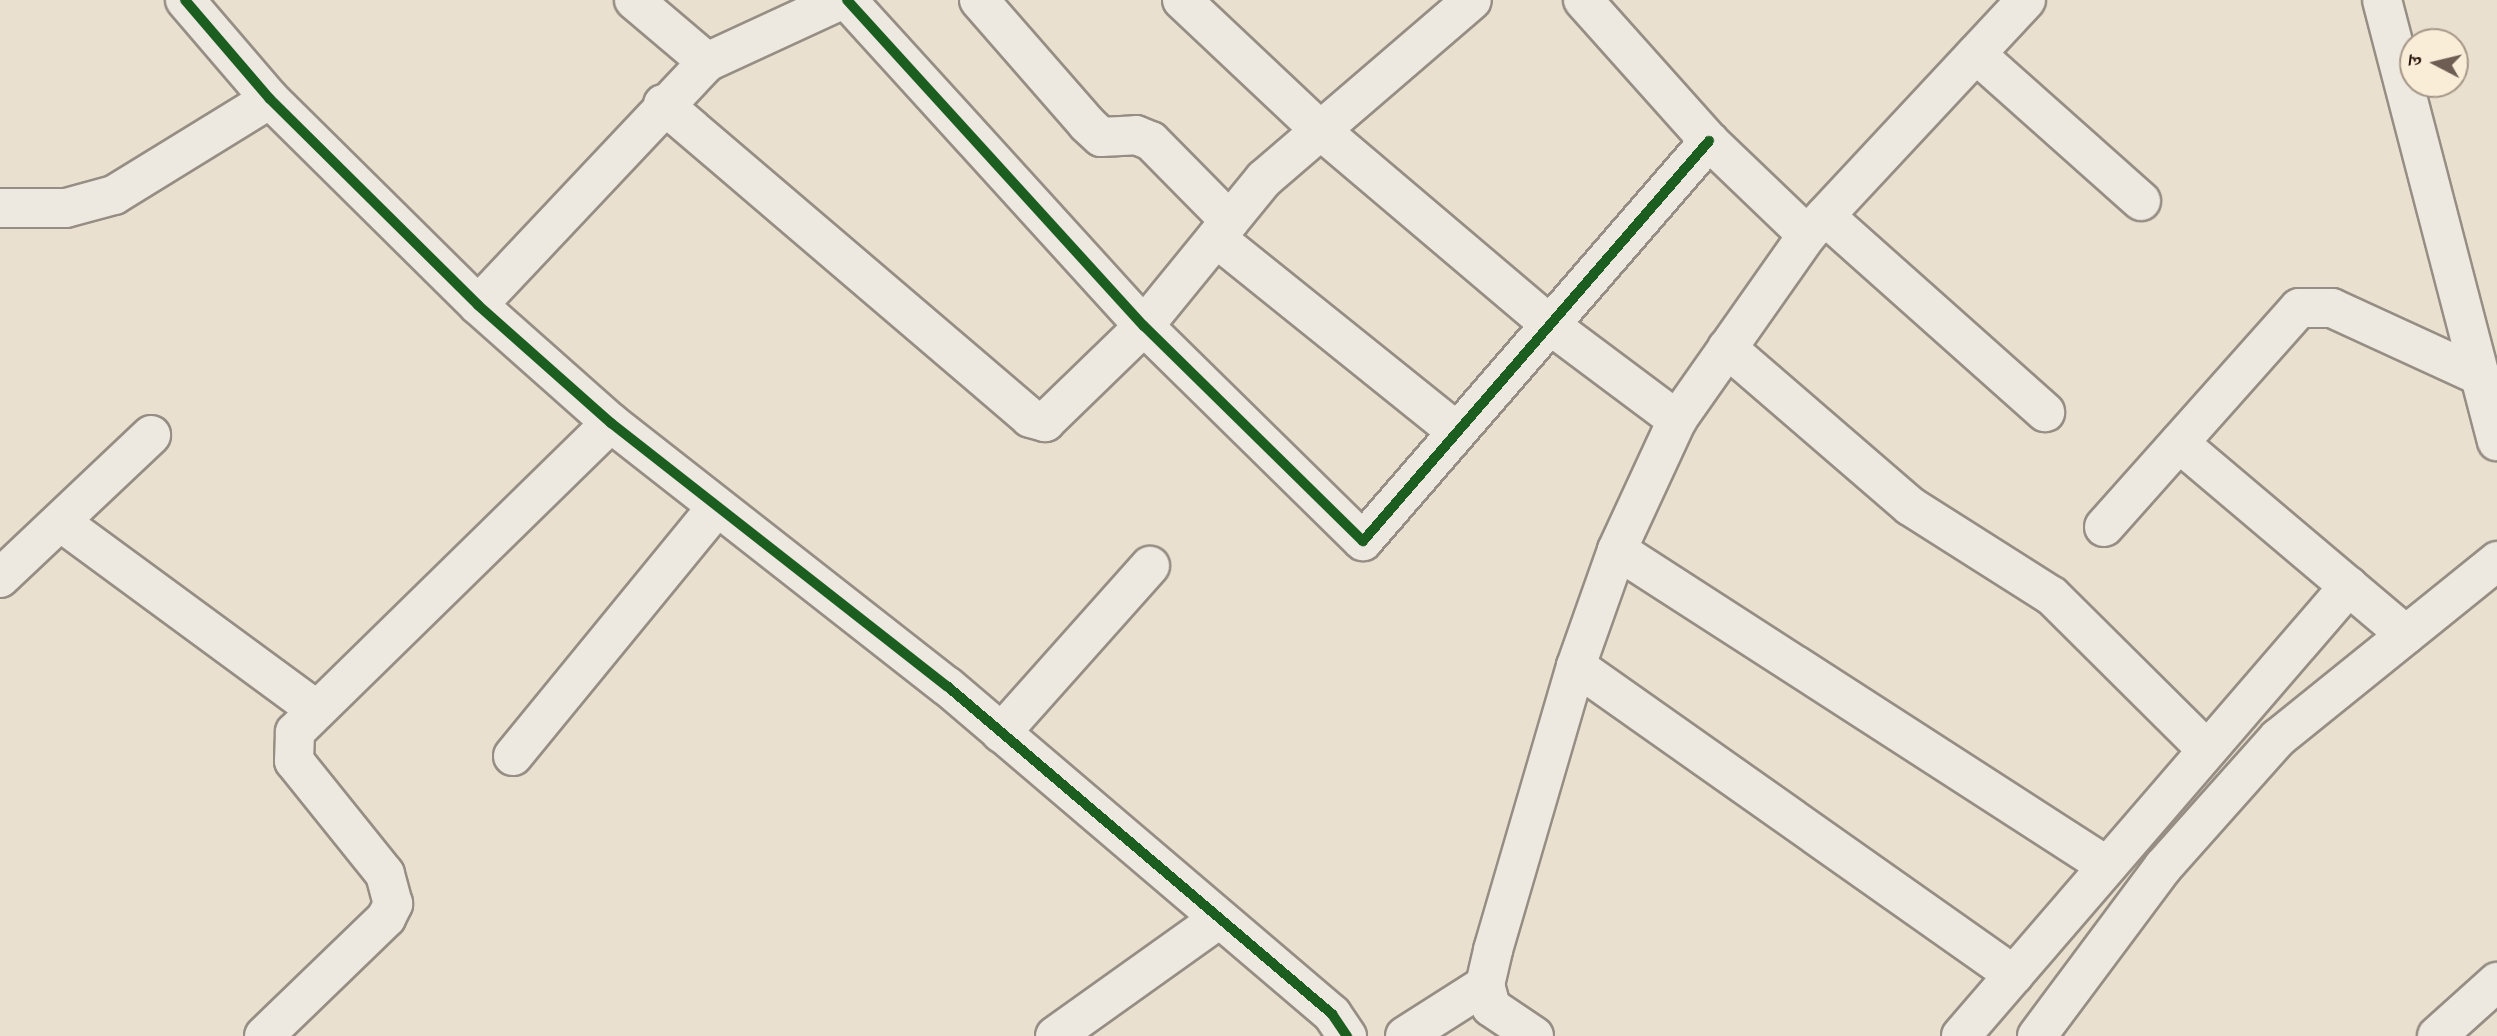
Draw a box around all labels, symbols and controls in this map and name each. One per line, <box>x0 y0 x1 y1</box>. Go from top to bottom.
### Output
north arrow <box>2399 28 2469 98</box>
text: उ <box>2403 54 2428 67</box>

